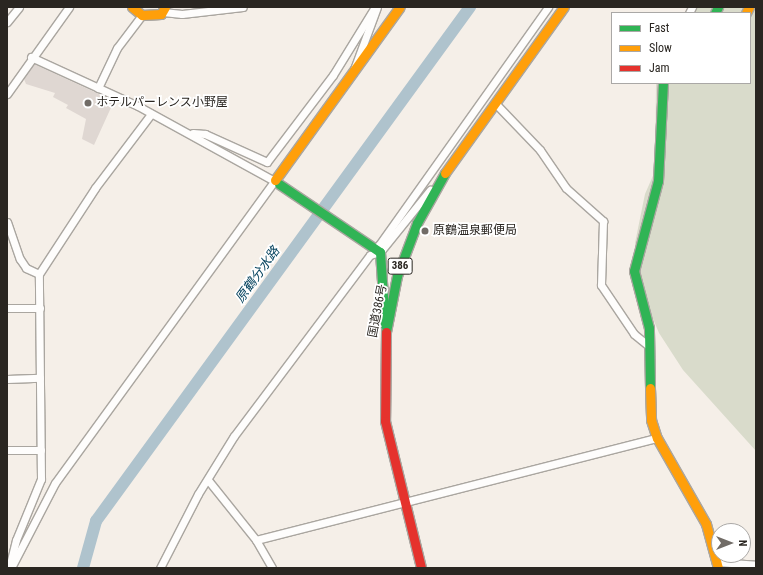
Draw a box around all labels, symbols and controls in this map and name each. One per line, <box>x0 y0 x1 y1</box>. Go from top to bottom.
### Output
legend <box>611 12 751 84</box>
text: Fast <box>649 21 669 35</box>
text: Slow <box>649 41 672 55</box>
text: Jam <box>649 61 670 75</box>
place label: ホテルパーレンス小野屋 <box>96 96 228 110</box>
marker: ホテルパーレンス小野屋 <box>83 98 93 108</box>
place label: 原鶴温泉郵便局 <box>433 224 517 238</box>
marker: 原鶴温泉郵便局 <box>420 226 430 236</box>
water label: 原鶴分水路 <box>233 244 283 306</box>
road number: 386 <box>387 257 413 275</box>
street label: 国道386号 <box>366 283 390 339</box>
north arrow <box>711 523 751 563</box>
text: N <box>736 540 749 546</box>

